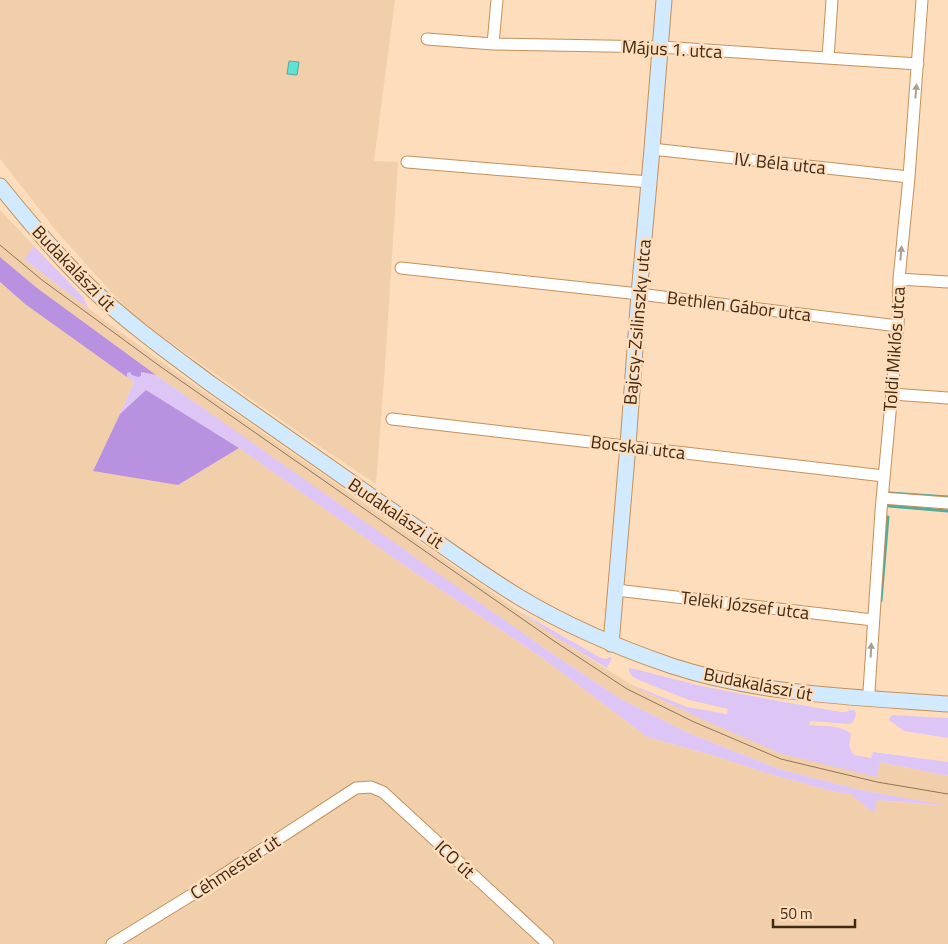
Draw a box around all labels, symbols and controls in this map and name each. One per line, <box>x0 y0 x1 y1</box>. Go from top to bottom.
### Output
street label: Május 1. utca <box>621 33 723 65</box>
one-way arrow <box>912 83 920 99</box>
street label: IV. Béla utca <box>733 145 827 181</box>
street label: Budakalászi út <box>26 219 122 318</box>
street label: Bajcsy-Zsilinszky utca <box>616 238 658 406</box>
one-way arrow <box>898 244 906 260</box>
street label: Bethlen Gábor utca <box>665 284 813 328</box>
street label: Toldi Miklós utca <box>876 286 912 412</box>
street label: Bocskai utca <box>589 428 687 466</box>
street label: Budakalászi út <box>343 471 450 555</box>
street label: Teleki József utca <box>679 584 811 626</box>
one-way arrow <box>868 642 876 658</box>
street label: Budakalászi út <box>701 660 815 708</box>
street label: Céhmester út <box>185 827 286 906</box>
street label: ICO út <box>429 834 481 885</box>
scale bar <box>773 896 856 928</box>
text: 50 m <box>780 902 813 925</box>

